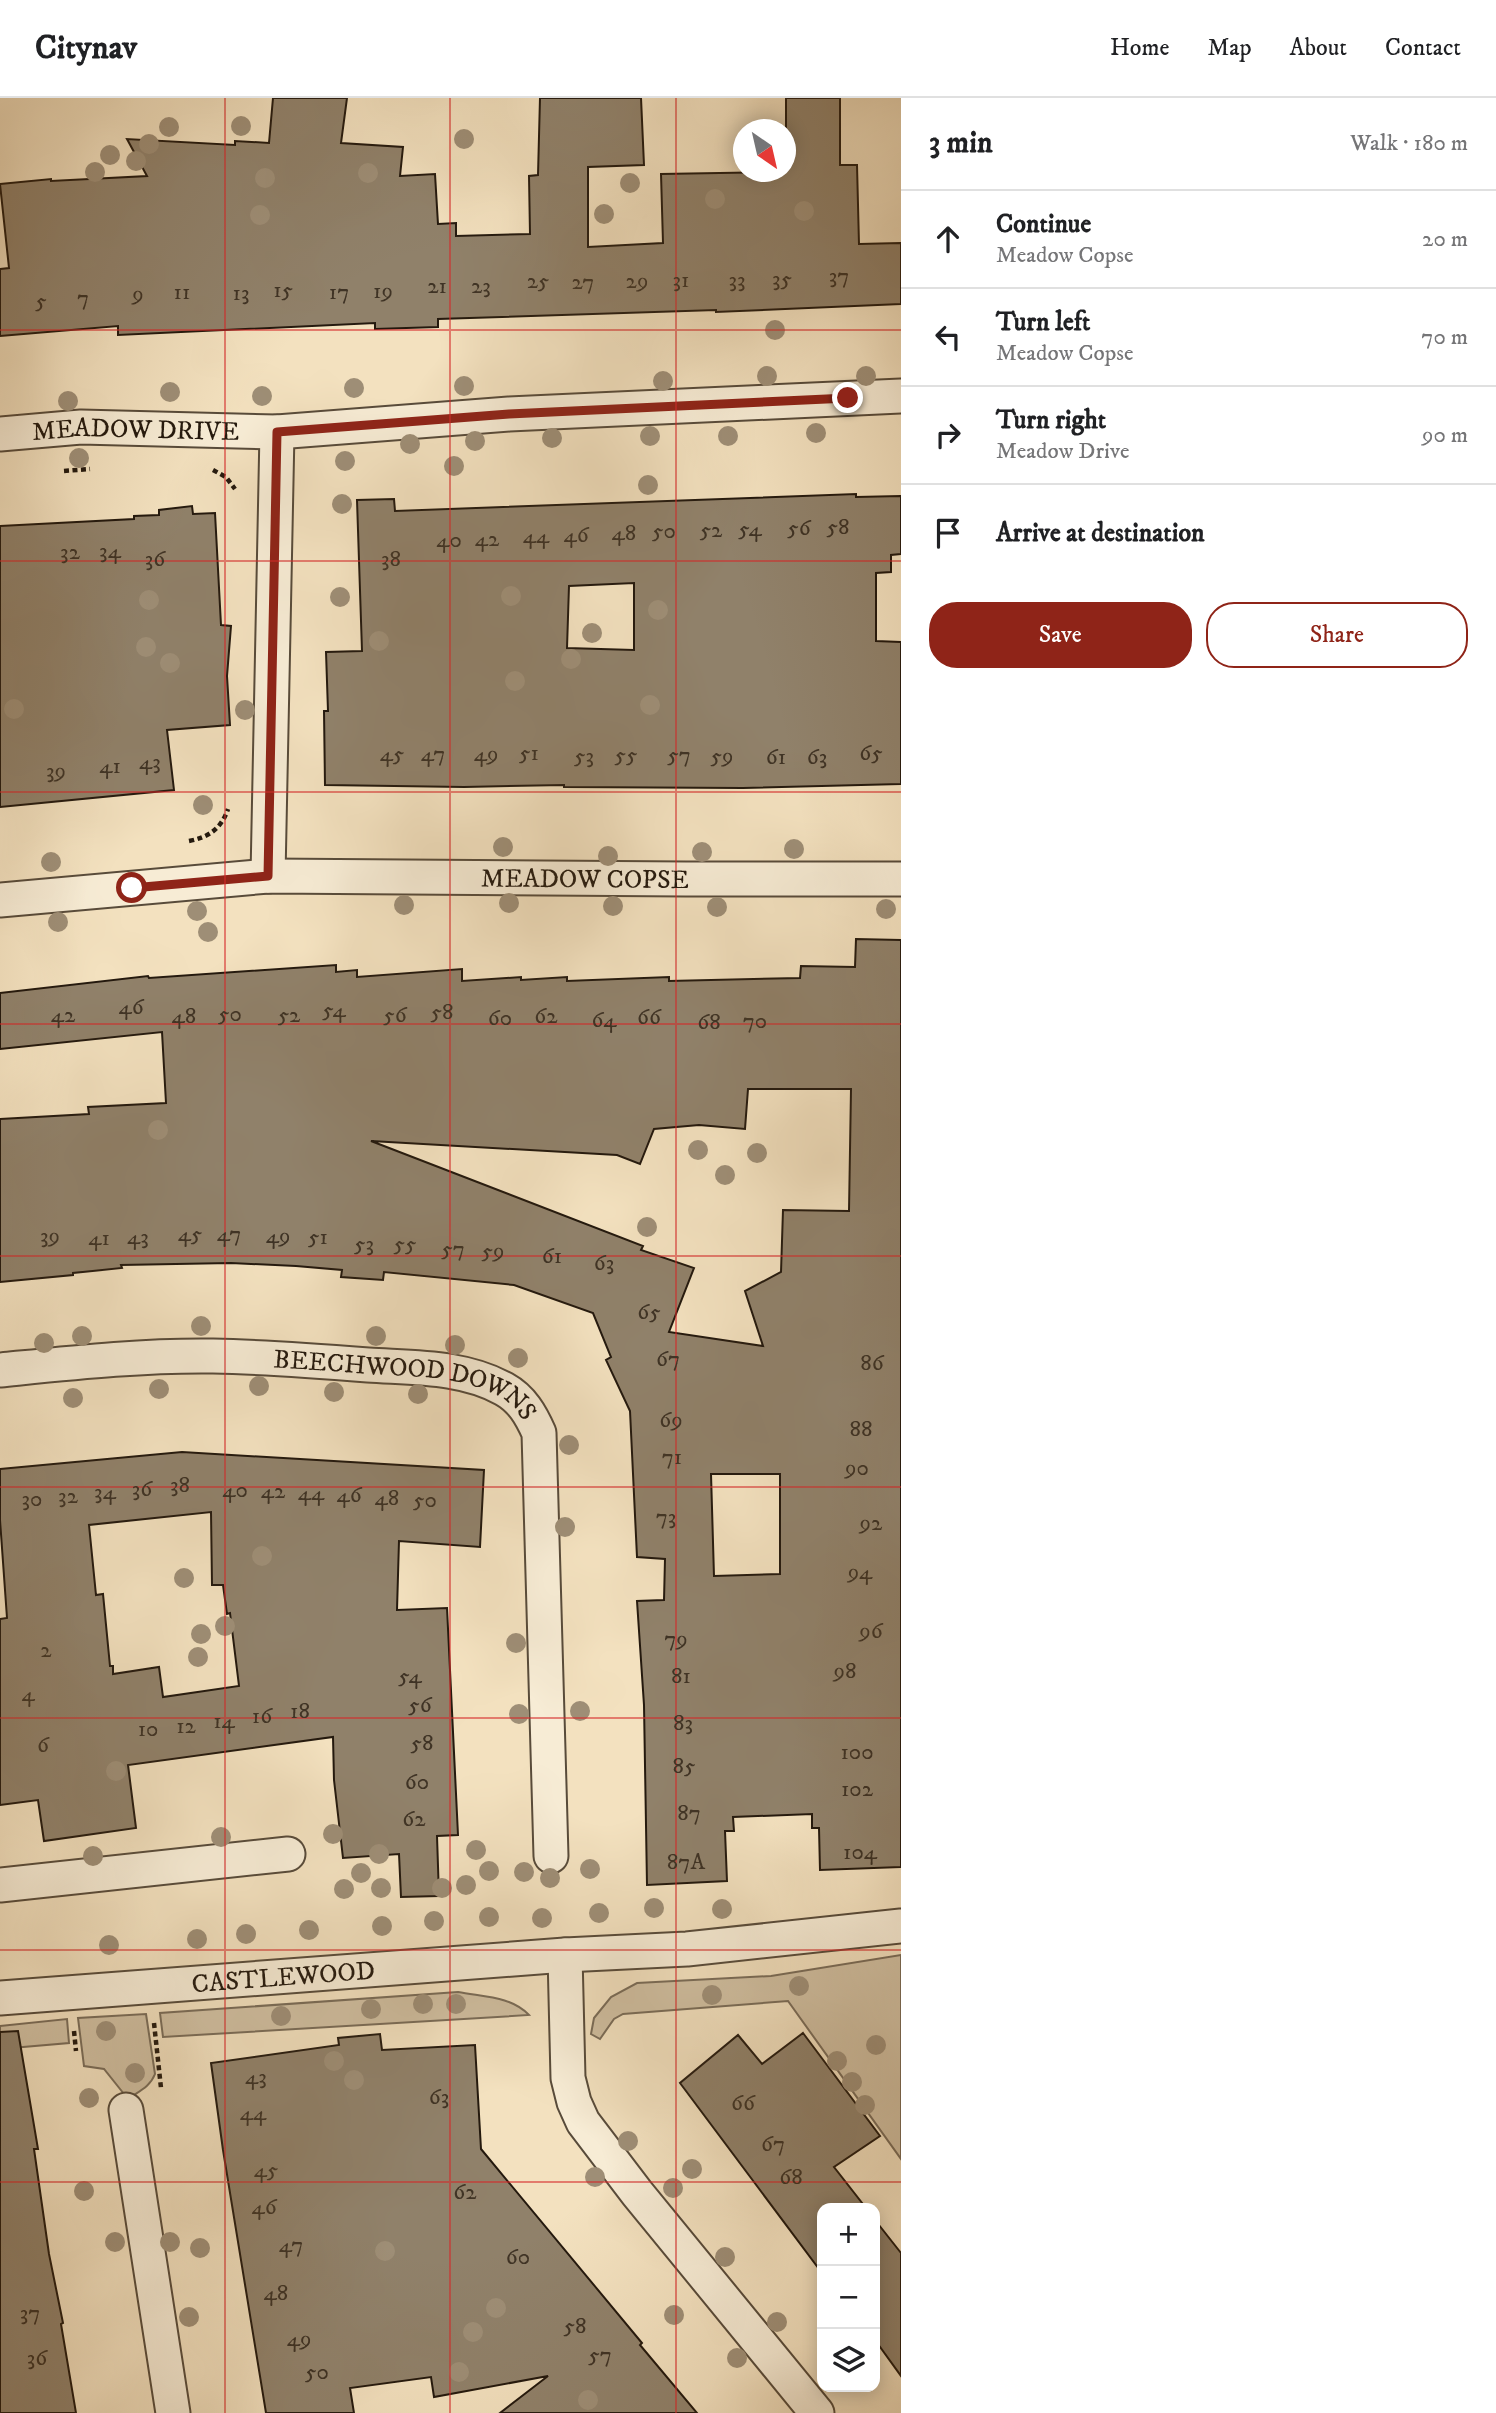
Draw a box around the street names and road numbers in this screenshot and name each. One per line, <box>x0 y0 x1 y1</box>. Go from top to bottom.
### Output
street label: MEADOW DRIVE <box>31 412 240 449</box>
street label: MEADOW COPSE <box>481 863 689 897</box>
street label: BEECHWOOD DOWNS <box>273 1343 544 1427</box>
street label: CASTLEWOOD <box>190 1955 376 2001</box>

